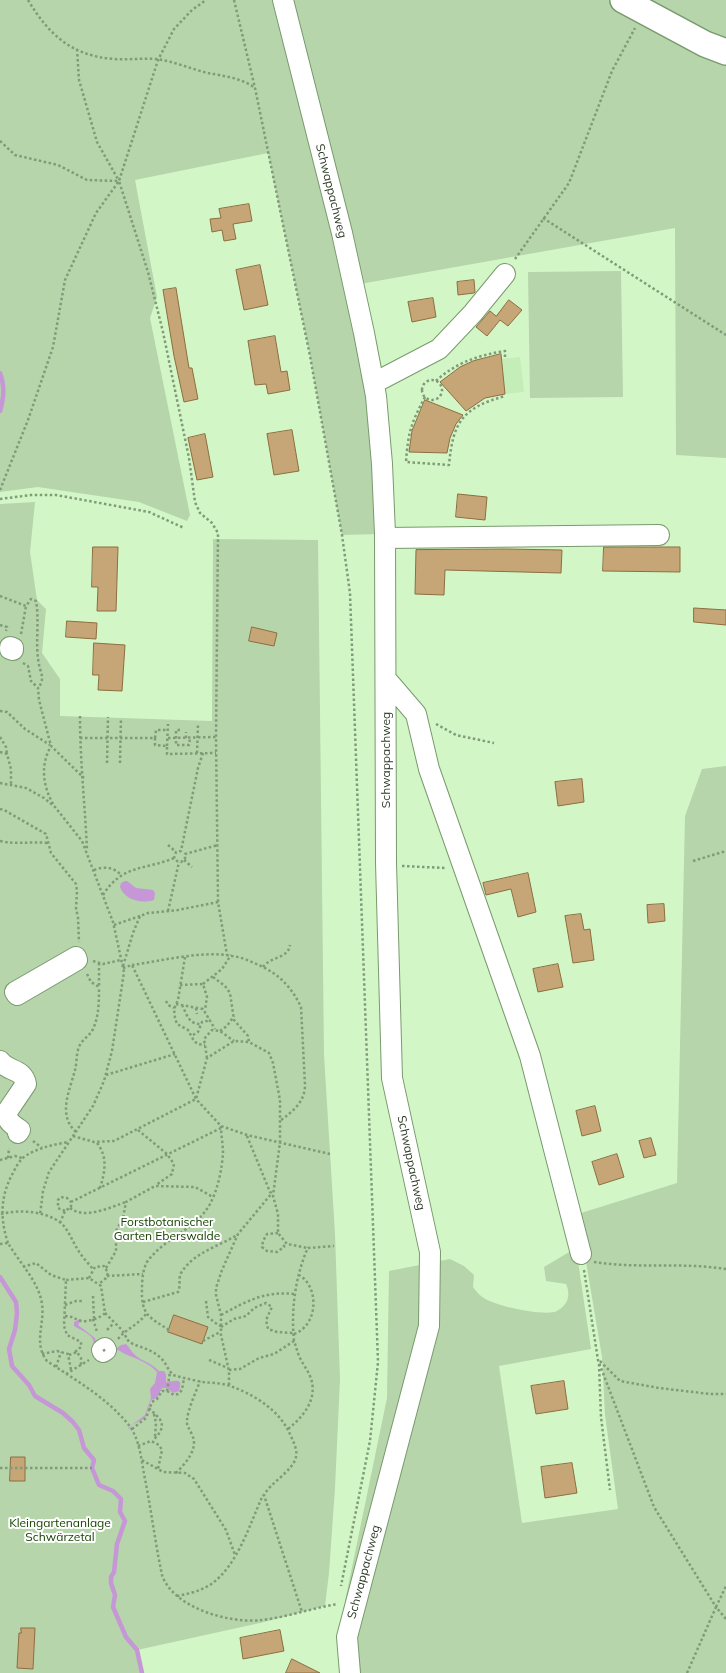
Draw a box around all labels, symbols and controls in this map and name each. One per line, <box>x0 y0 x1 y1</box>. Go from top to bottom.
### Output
street label: Schwappachweg <box>312 142 350 240</box>
street label: Schwappachweg <box>379 712 393 808</box>
street label: Schwappachweg <box>394 1114 428 1212</box>
park label: Forstbotanischer Garten Eberswalde <box>114 1215 220 1243</box>
park label: Kleingartenanlage Schwärzetal <box>9 1516 111 1544</box>
street label: Schwappachweg <box>345 1524 383 1620</box>

